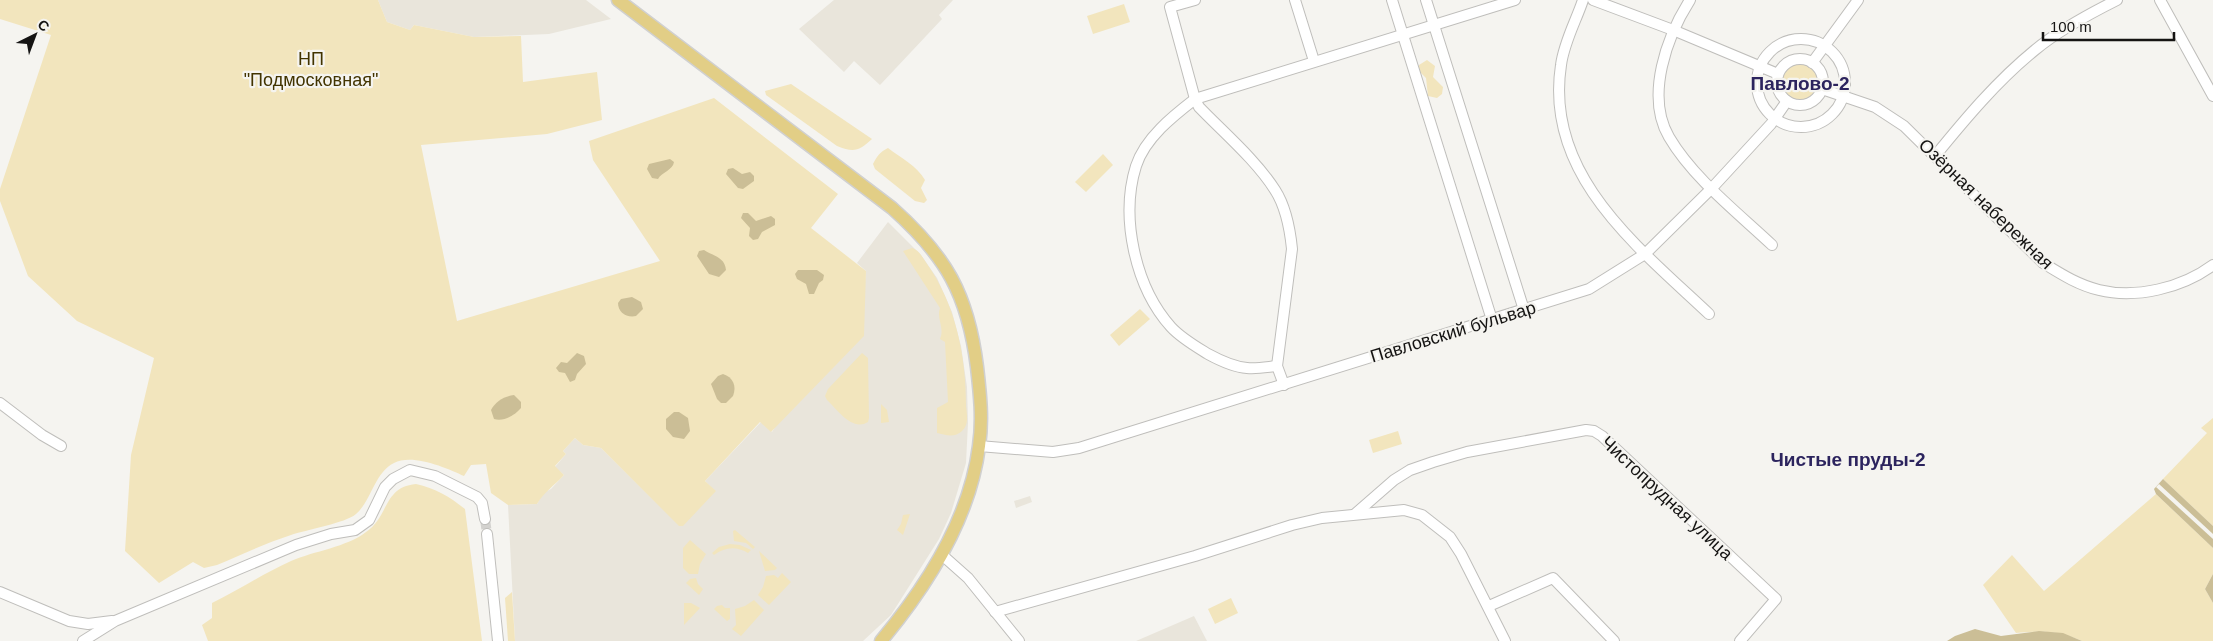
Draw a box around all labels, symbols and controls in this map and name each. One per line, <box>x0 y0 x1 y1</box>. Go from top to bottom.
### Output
north arrow <box>10 10 60 60</box>
scale bar <box>2043 10 2174 42</box>
text: С <box>35 16 53 35</box>
text: 100 m <box>2050 18 2092 35</box>
park label: НП "Подмосковная" <box>244 49 378 90</box>
district label: Павлово-2 <box>1750 73 1850 94</box>
street label: Озёрная набережная <box>1915 135 2057 273</box>
street label: Павловский бульвар <box>1368 297 1538 367</box>
street label: Чистопрудная улица <box>1597 432 1737 565</box>
district label: Чистые пруды-2 <box>1770 449 1926 470</box>

